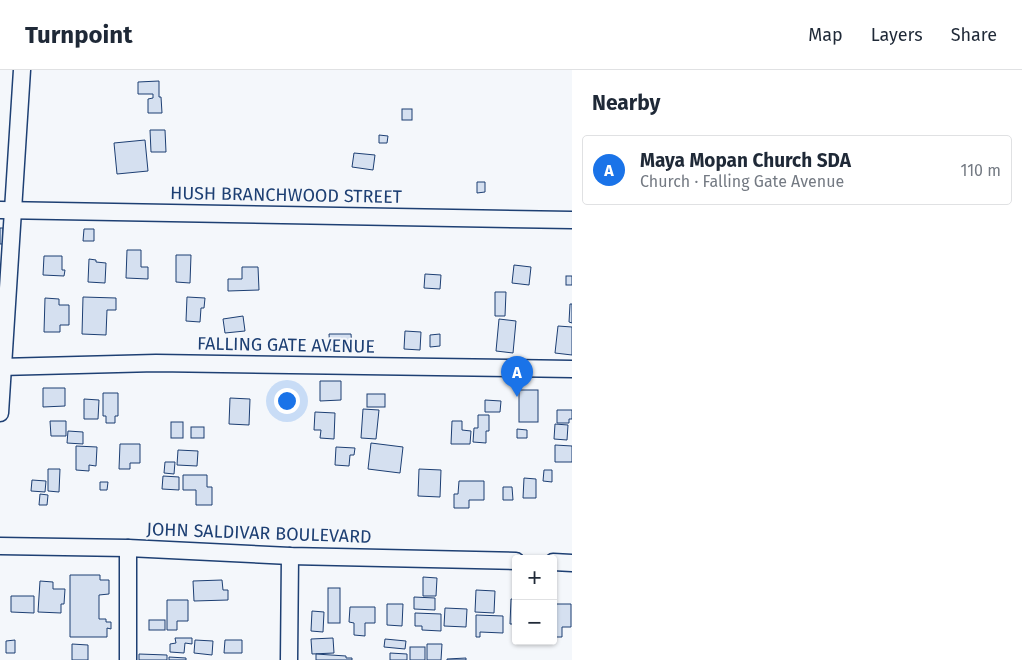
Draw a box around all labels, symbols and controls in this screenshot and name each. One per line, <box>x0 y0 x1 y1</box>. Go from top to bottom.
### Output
text: Turnpoint <box>25 21 132 49</box>
text: Map <box>808 24 843 46</box>
text: Layers <box>871 24 923 46</box>
text: Share <box>951 24 997 46</box>
text: Nearby <box>592 90 660 116</box>
text: Maya Mopan Church SDA <box>640 149 851 172</box>
text: A <box>604 161 614 180</box>
text: 110 m <box>960 161 1001 180</box>
text: Church · Falling Gate Avenue <box>640 172 844 191</box>
street label: HUSH BRANCHWOOD STREET <box>170 182 403 208</box>
street label: FALLING GATE AVENUE <box>197 332 375 358</box>
pin: A <box>501 356 533 397</box>
your location <box>274 388 300 414</box>
street label: JOHN SALDIVAR BOULEVARD <box>146 518 372 548</box>
map controls <box>512 555 557 645</box>
button: + <box>512 555 557 600</box>
button: − <box>512 600 557 645</box>

